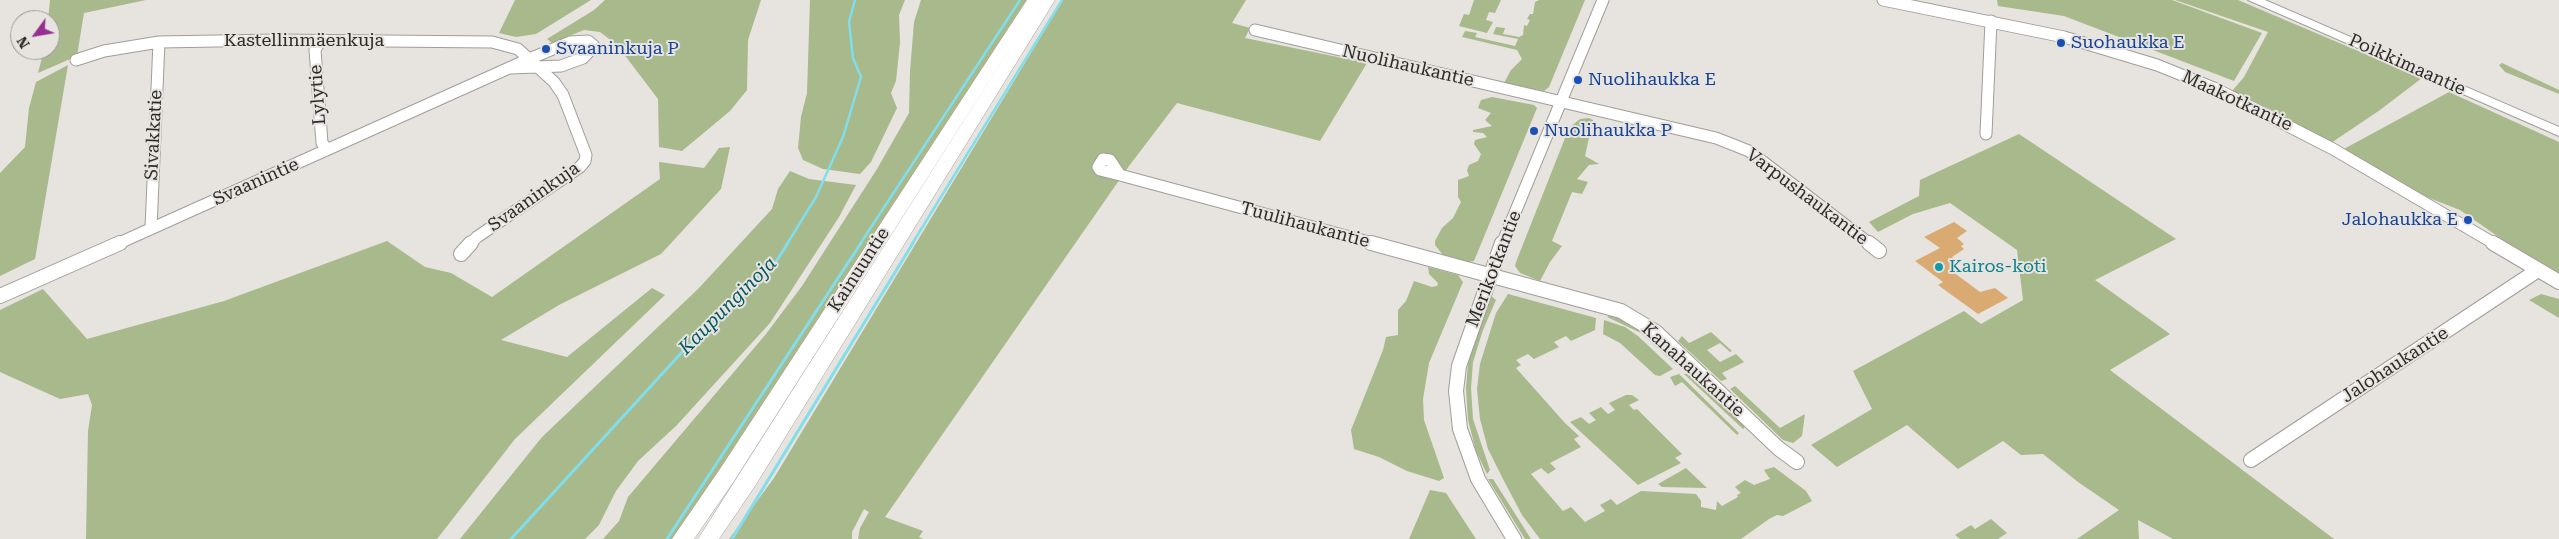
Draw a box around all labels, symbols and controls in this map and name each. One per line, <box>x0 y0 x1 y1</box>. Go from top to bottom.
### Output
north arrow <box>10 10 60 60</box>
street label: Kastellinmäenkuja <box>224 30 384 52</box>
street label: Poikkimaantie <box>2345 30 2469 100</box>
place label: Suohaukka E <box>2071 32 2185 54</box>
text: N <box>13 34 33 51</box>
marker: Suohaukka E <box>2055 37 2067 49</box>
place label: Svaaninkuja P <box>556 38 679 60</box>
street label: Nuolihaukantie <box>1340 40 1476 92</box>
marker: Svaaninkuja P <box>540 43 552 55</box>
street label: Lylytie <box>305 64 331 126</box>
street label: Maakotkantie <box>2178 66 2296 136</box>
place label: Nuolihaukka E <box>1588 69 1716 91</box>
marker: Nuolihaukka E <box>1572 74 1584 86</box>
street label: Sivakkatie <box>141 89 167 181</box>
place label: Nuolihaukka P <box>1544 120 1672 142</box>
marker: Nuolihaukka P <box>1528 125 1540 137</box>
street label: Varpushaukantie <box>1742 144 1872 250</box>
street label: Svaanintie <box>210 153 302 211</box>
street label: Svaaninkuja <box>484 158 584 236</box>
street label: Tuulihaukantie <box>1238 197 1372 253</box>
street label: Merikotkantie <box>1462 208 1526 330</box>
place label: Jalohaukka E <box>2342 209 2458 231</box>
marker: Jalohaukka E <box>2462 214 2474 226</box>
street label: Kainuuntie <box>824 224 894 316</box>
water label: Kaupunginoja <box>674 252 782 360</box>
place label: Kairos-koti <box>1949 256 2046 278</box>
marker: Kairos-koti <box>1933 261 1945 273</box>
street label: Kanahaukantie <box>1637 318 1749 422</box>
street label: Jalohaukantie <box>2337 322 2453 408</box>

